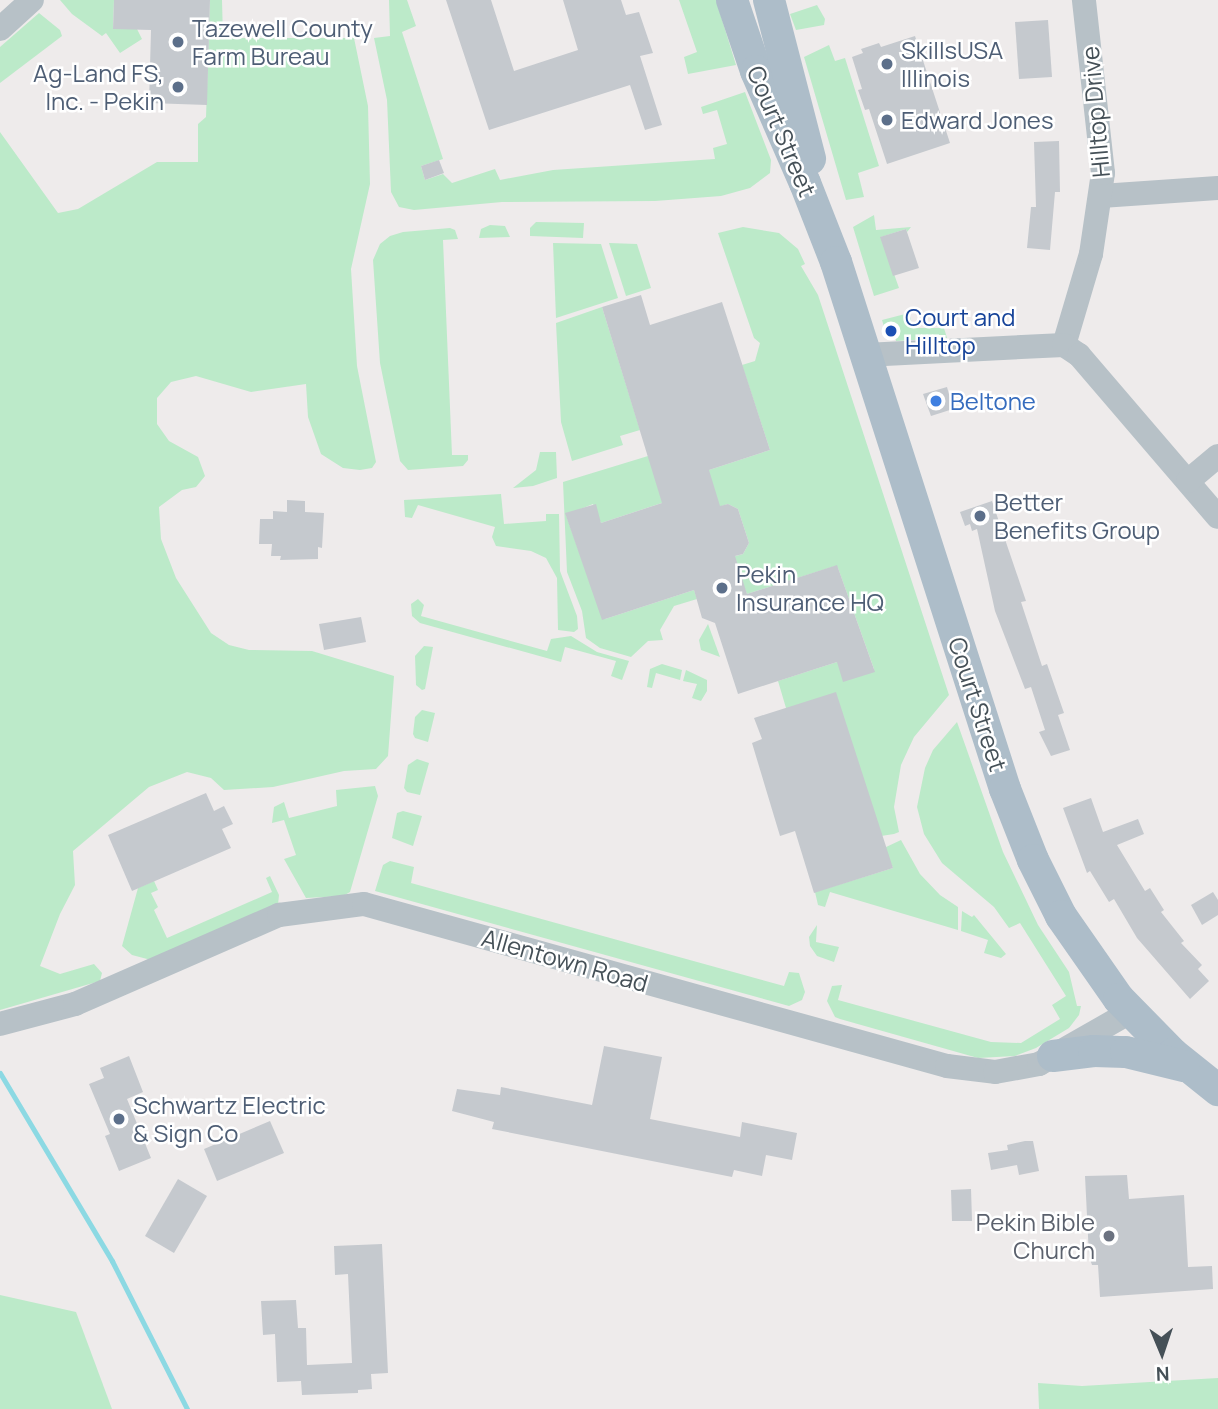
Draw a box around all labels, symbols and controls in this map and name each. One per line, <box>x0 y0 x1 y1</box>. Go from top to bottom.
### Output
place label: Tazewell County Farm Bureau <box>192 14 373 70</box>
marker: Tazewell County Farm Bureau <box>170 34 186 50</box>
place label: SkillsUSA Illinois <box>901 36 1003 92</box>
street label: Hilltop Drive <box>1075 45 1115 179</box>
marker: SkillsUSA Illinois <box>879 56 895 72</box>
place label: Ag-Land FS, Inc. - Pekin <box>33 59 164 115</box>
street label: Court Street <box>742 61 822 201</box>
marker: Ag-Land FS, Inc. - Pekin <box>170 79 186 95</box>
place label: Edward Jones <box>901 106 1053 134</box>
marker: Edward Jones <box>879 112 895 128</box>
place label: Court and Hilltop <box>905 303 1015 359</box>
marker: Court and Hilltop <box>883 323 899 339</box>
place label: Beltone <box>950 387 1036 415</box>
marker: Beltone <box>928 393 944 409</box>
place label: Better Benefits Group <box>994 488 1160 544</box>
marker: Better Benefits Group <box>972 508 988 524</box>
place label: Pekin Insurance HQ <box>736 560 884 616</box>
marker: Pekin Insurance HQ <box>714 580 730 596</box>
street label: Court Street <box>943 633 1013 775</box>
street label: Allentown Road <box>479 923 651 997</box>
place label: Schwartz Electric & Sign Co <box>133 1091 326 1147</box>
marker: Schwartz Electric & Sign Co <box>111 1111 127 1127</box>
place label: Pekin Bible Church <box>976 1208 1095 1264</box>
marker: Pekin Bible Church <box>1101 1228 1117 1244</box>
north arrow <box>1127 1318 1197 1388</box>
text: N <box>1155 1361 1170 1387</box>

